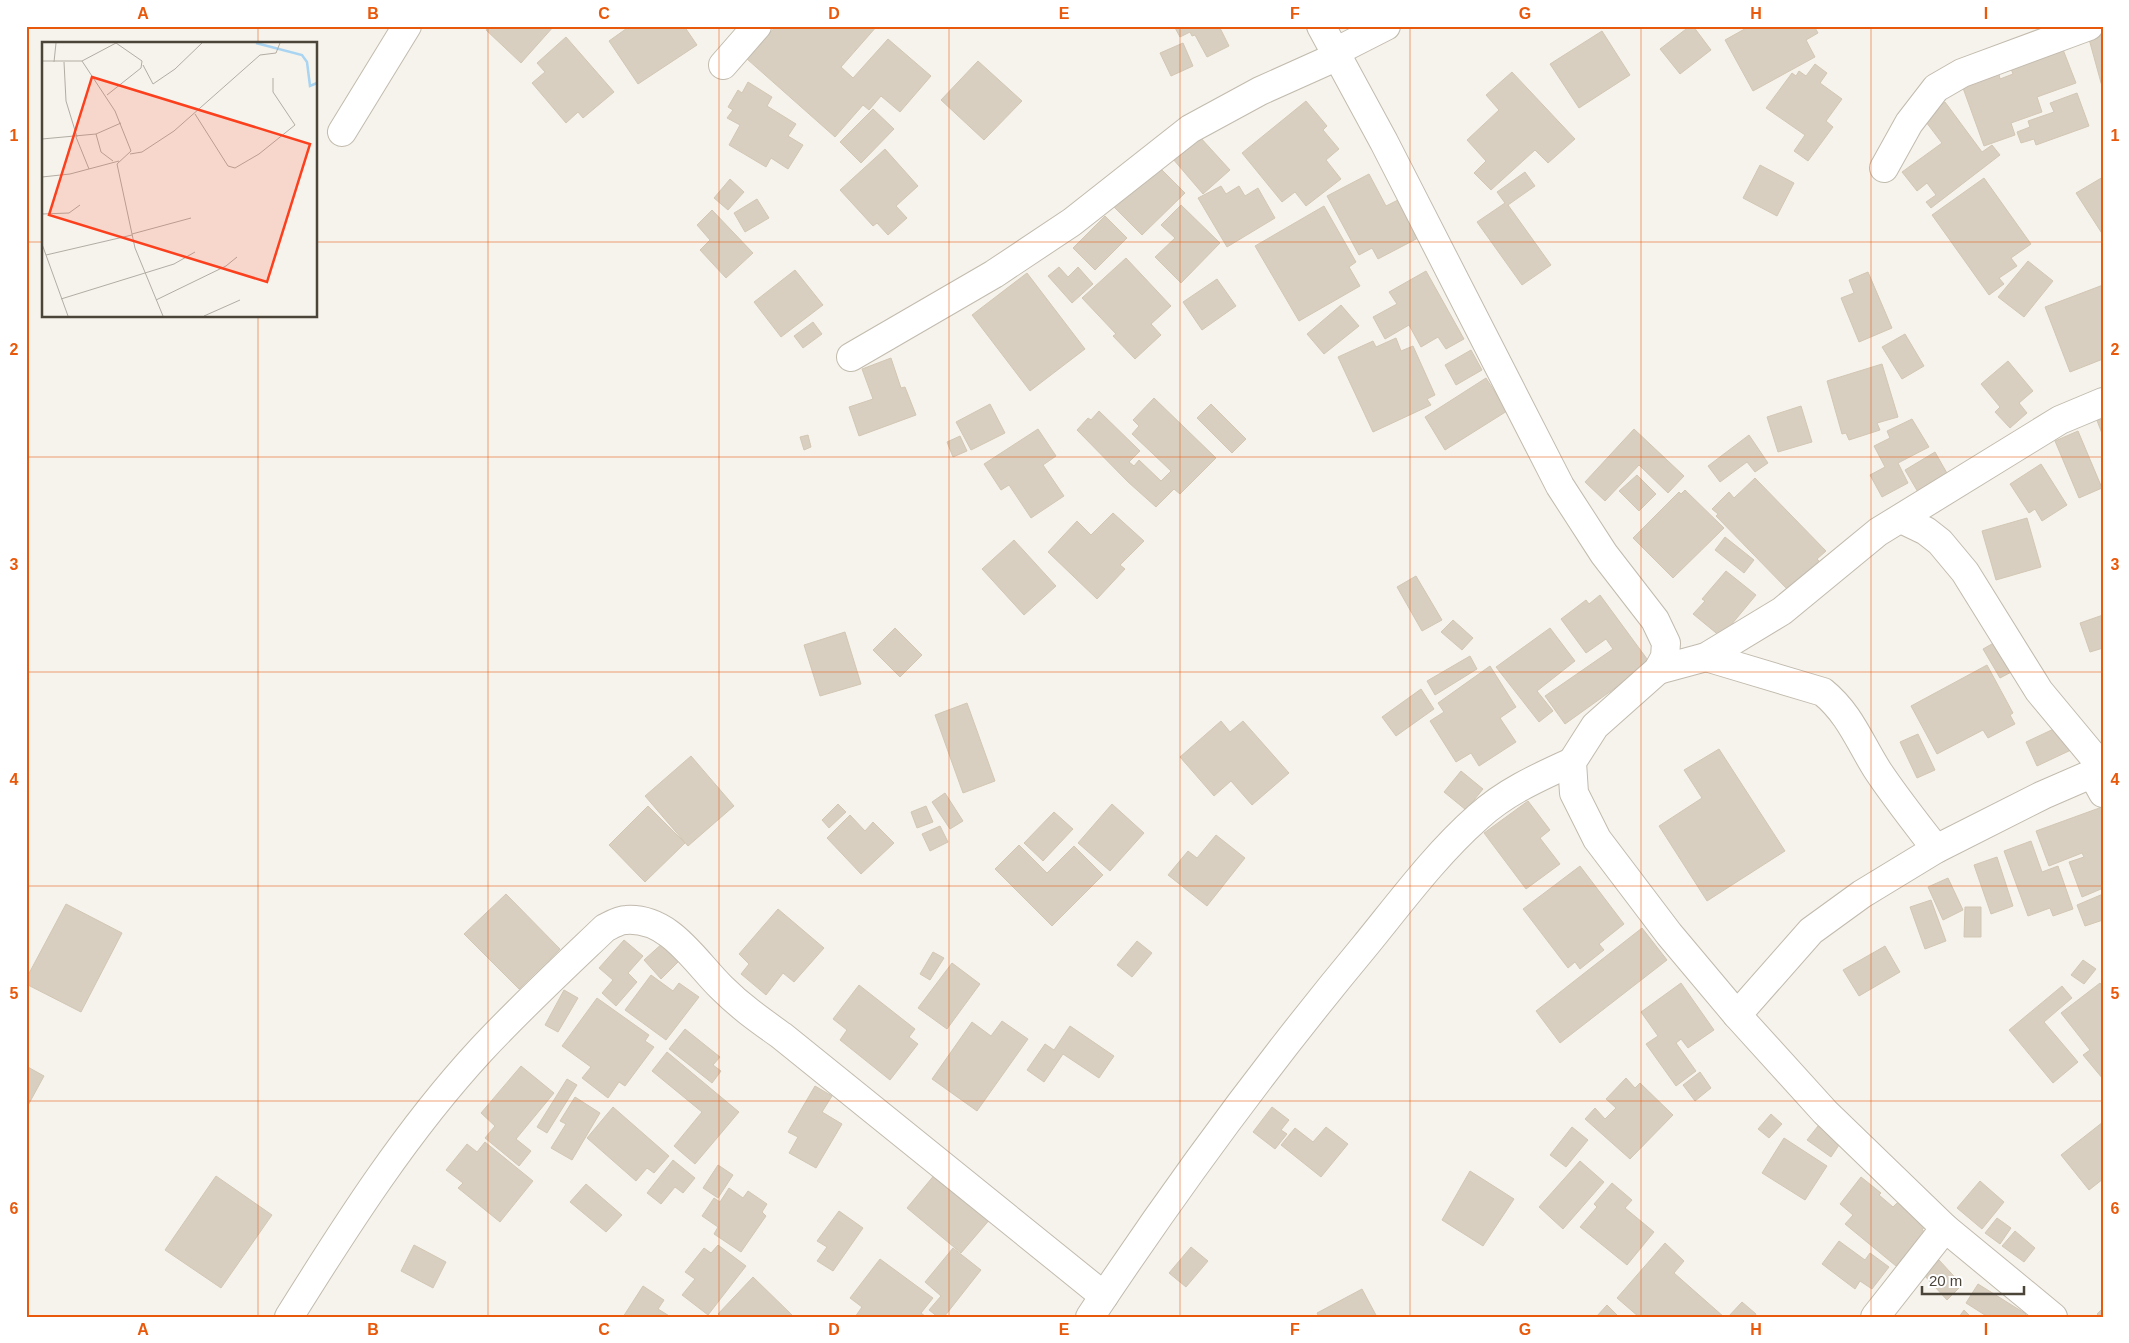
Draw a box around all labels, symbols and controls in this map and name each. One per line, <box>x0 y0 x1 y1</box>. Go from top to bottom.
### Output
text: A <box>137 5 149 22</box>
text: B <box>367 5 379 22</box>
text: C <box>598 5 610 22</box>
text: D <box>828 5 840 22</box>
text: E <box>1059 5 1070 22</box>
text: F <box>1290 5 1300 22</box>
text: G <box>1519 5 1531 22</box>
text: H <box>1750 5 1762 22</box>
text: I <box>1984 5 1988 22</box>
inset map <box>42 42 318 318</box>
text: 1 <box>10 127 19 144</box>
text: 1 <box>2111 127 2120 144</box>
text: 2 <box>10 341 19 358</box>
text: 2 <box>2111 341 2120 358</box>
text: 3 <box>10 556 19 573</box>
text: 3 <box>2111 556 2120 573</box>
text: 4 <box>10 771 19 788</box>
text: 4 <box>2111 771 2120 788</box>
text: 5 <box>10 985 19 1002</box>
text: 5 <box>2111 985 2120 1002</box>
text: 6 <box>10 1200 19 1217</box>
text: 6 <box>2111 1200 2120 1217</box>
scale bar <box>1922 1263 2024 1295</box>
text: 20 m <box>1929 1272 1962 1289</box>
text: A <box>137 1321 149 1338</box>
text: B <box>367 1321 379 1338</box>
text: C <box>598 1321 610 1338</box>
text: D <box>828 1321 840 1338</box>
text: E <box>1059 1321 1070 1338</box>
text: F <box>1290 1321 1300 1338</box>
text: G <box>1519 1321 1531 1338</box>
text: H <box>1750 1321 1762 1338</box>
text: I <box>1984 1321 1988 1338</box>

